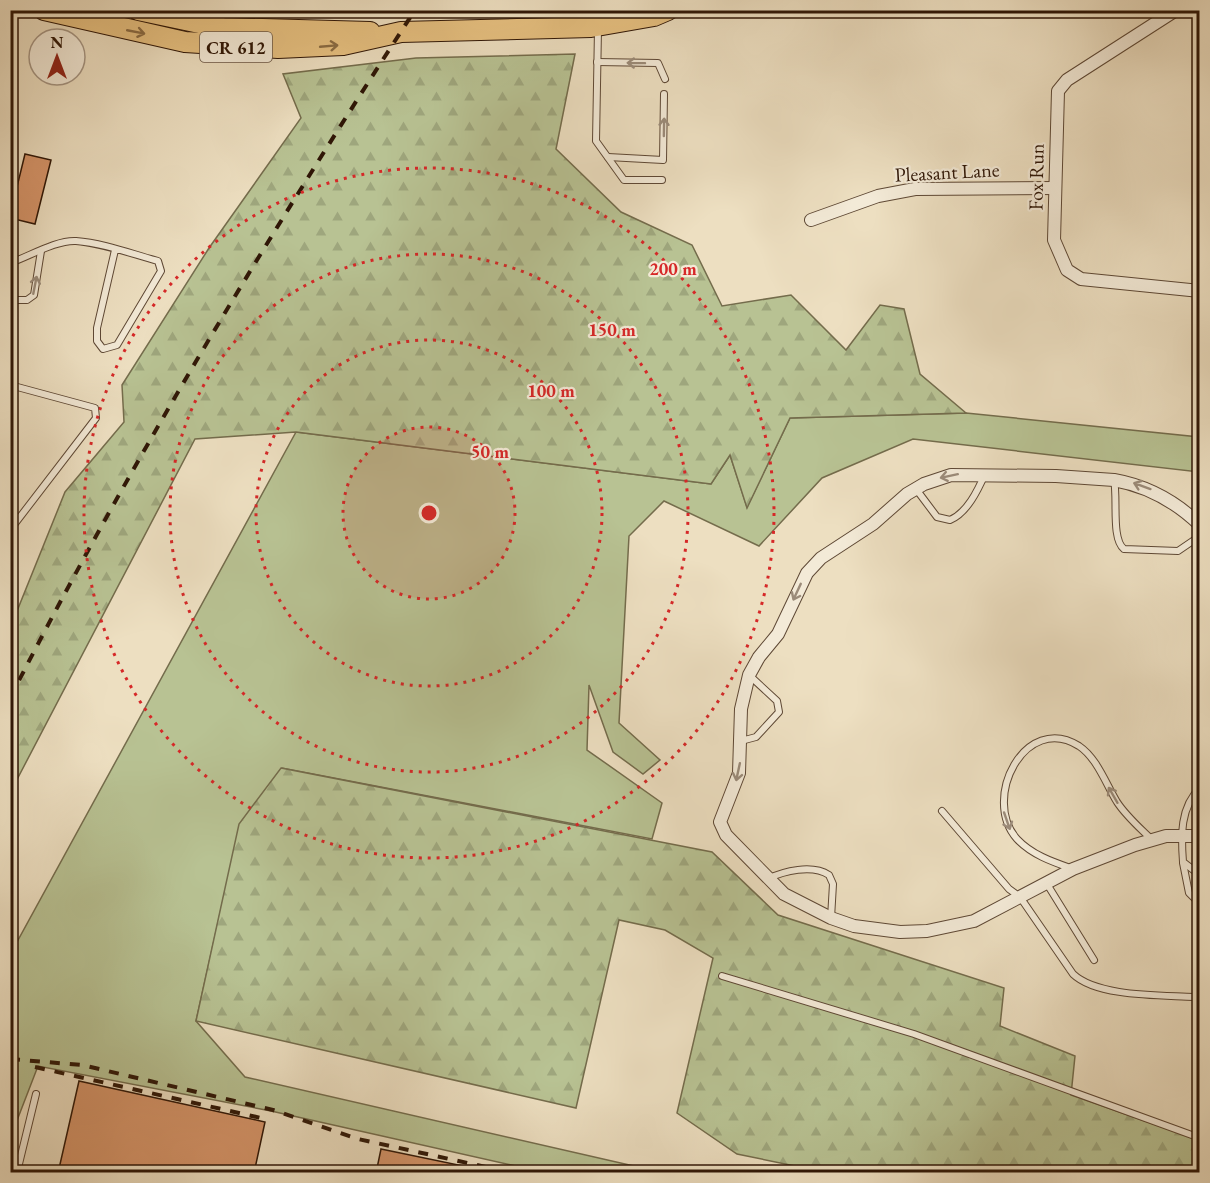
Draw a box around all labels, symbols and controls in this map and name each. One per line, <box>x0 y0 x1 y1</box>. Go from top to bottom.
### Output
north arrow <box>27 27 87 87</box>
one-way arrow <box>125 27 145 38</box>
text: N <box>51 32 64 53</box>
road number: CR 612 <box>200 32 272 62</box>
one-way arrow <box>319 40 339 51</box>
one-way arrow <box>627 57 647 69</box>
one-way arrow <box>658 117 669 137</box>
street label: Fox Run <box>1022 143 1050 211</box>
street label: Pleasant Lane <box>894 156 1000 188</box>
text: 200 m <box>649 257 697 280</box>
one-way arrow <box>30 276 41 296</box>
text: 150 m <box>588 318 636 341</box>
text: 100 m <box>527 379 575 402</box>
text: 50 m <box>471 440 509 463</box>
one-way arrow <box>939 471 958 483</box>
one-way arrow <box>1133 480 1152 491</box>
centre of rings <box>419 503 439 523</box>
one-way arrow <box>791 582 803 600</box>
one-way arrow <box>732 762 743 781</box>
one-way arrow <box>1107 787 1119 804</box>
one-way arrow <box>1003 811 1014 830</box>

